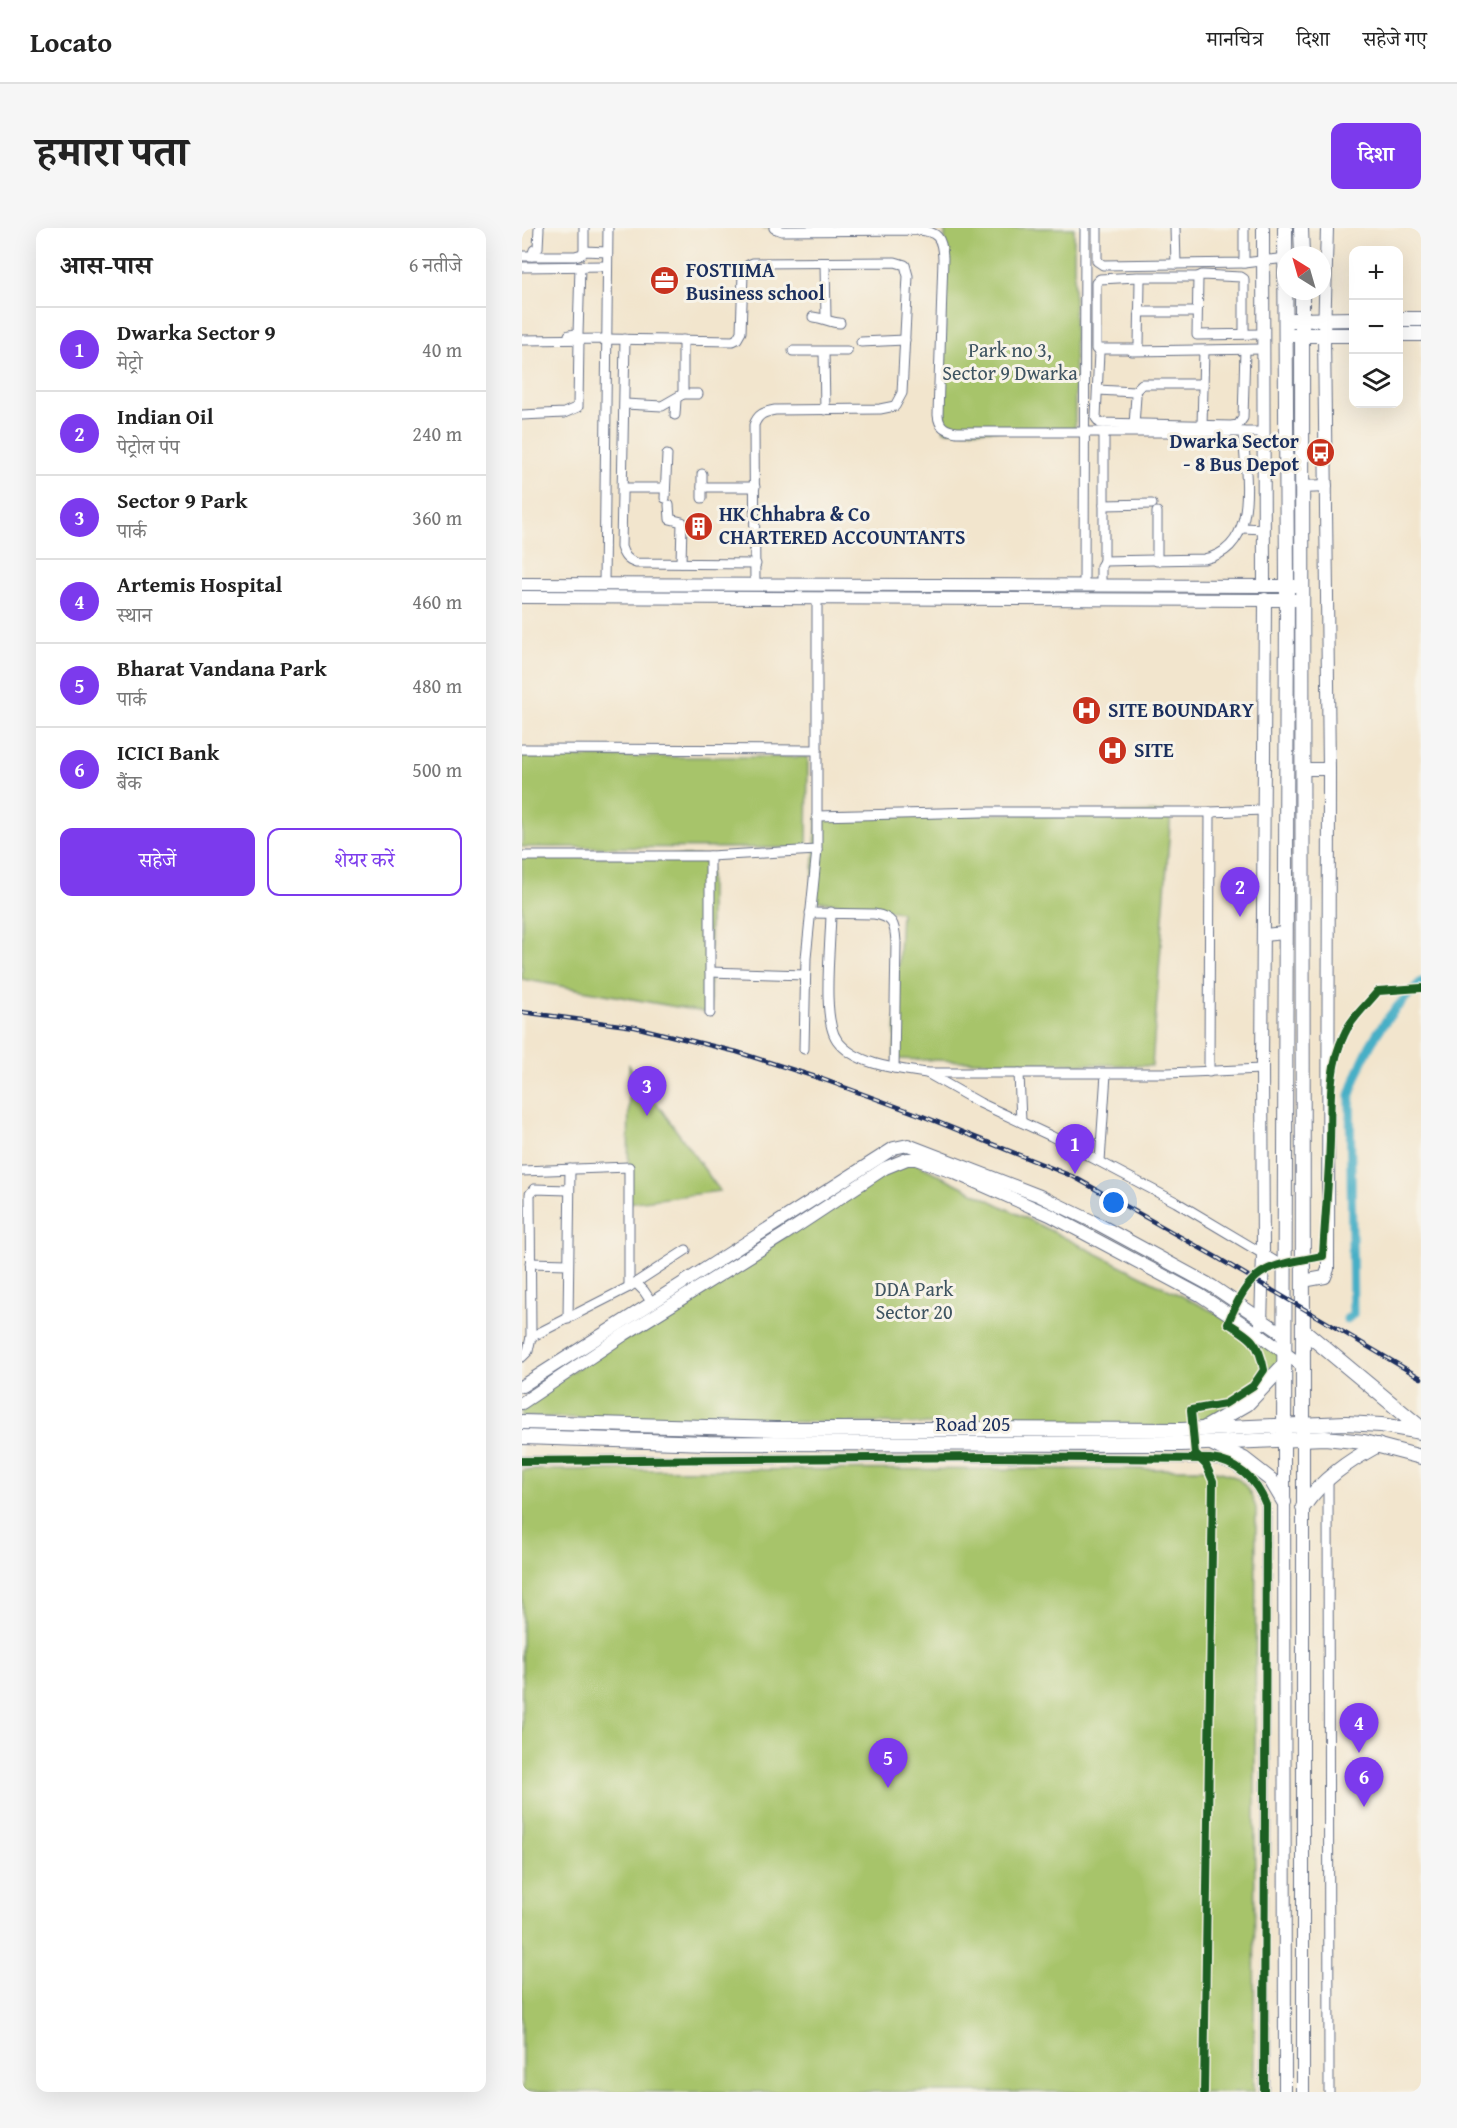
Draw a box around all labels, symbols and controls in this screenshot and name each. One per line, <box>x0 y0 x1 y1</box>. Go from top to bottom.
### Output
text: Locato <box>30 21 112 62</box>
text: मानचित्र <box>1206 23 1263 54</box>
text: दिशा <box>1296 23 1330 54</box>
text: सहेजे गए <box>1363 23 1427 54</box>
text: हमारा पता <box>36 120 188 181</box>
button: दिशा <box>1331 123 1421 189</box>
text: आस-पास <box>60 245 152 284</box>
north arrow <box>1277 246 1331 300</box>
map controls <box>1349 246 1403 408</box>
button: + <box>1349 246 1403 300</box>
text: 6 नतीजे <box>409 250 462 279</box>
place label: FOSTIIMA Business school <box>686 255 825 307</box>
office icon: FOSTIIMA Business school <box>649 265 681 297</box>
button: − <box>1349 300 1403 354</box>
text: Dwarka Sector 9 <box>117 316 276 348</box>
text: 1 <box>74 335 85 364</box>
text: 40 m <box>422 335 462 364</box>
park label: Park no 3, Sector 9 Dwarka <box>942 335 1078 387</box>
text: मेट्रो <box>117 348 142 377</box>
button: layers <box>1349 354 1403 408</box>
text: Indian Oil <box>117 400 213 432</box>
text: 2 <box>74 419 85 448</box>
text: 240 m <box>412 419 462 448</box>
place label: Dwarka Sector - 8 Bus Depot <box>1169 426 1299 478</box>
text: पेट्रोल पंप <box>117 432 180 461</box>
bus stop icon: Dwarka Sector - 8 Bus Depot <box>1304 436 1336 468</box>
text: Sector 9 Park <box>117 484 247 516</box>
place label: HK Chhabra & Co CHARTERED ACCOUNTANTS <box>719 499 966 551</box>
text: 3 <box>74 503 85 532</box>
text: 360 m <box>412 503 462 532</box>
building icon: HK Chhabra & Co CHARTERED ACCOUNTANTS <box>682 510 714 542</box>
text: पार्क <box>117 516 146 545</box>
text: Artemis Hospital <box>117 568 282 600</box>
text: 4 <box>74 587 85 616</box>
text: 460 m <box>412 587 462 616</box>
text: स्थान <box>117 600 152 629</box>
text: Bharat Vandana Park <box>117 652 327 684</box>
text: 5 <box>74 671 85 700</box>
text: 480 m <box>412 671 462 700</box>
text: पार्क <box>117 684 146 713</box>
hospital icon: SITE BOUNDARY <box>1071 694 1103 726</box>
place label: SITE BOUNDARY <box>1108 695 1255 724</box>
hospital icon: SITE <box>1097 734 1129 766</box>
place label: SITE <box>1134 735 1174 764</box>
text: ICICI Bank <box>117 736 219 768</box>
text: 6 <box>74 755 85 784</box>
text: 500 m <box>412 755 462 784</box>
text: बैंक <box>117 768 141 797</box>
button: सहेजें <box>60 828 255 896</box>
button: शेयर करें <box>267 828 462 896</box>
pin: 2 <box>1220 868 1260 917</box>
pin: 3 <box>628 1066 666 1116</box>
pin: 1 <box>1056 1124 1094 1174</box>
your location <box>1099 1188 1128 1217</box>
park label: DDA Park Sector 20 <box>875 1274 954 1326</box>
street label: Road 205 <box>935 1409 1011 1438</box>
pin: 4 <box>1340 1704 1378 1753</box>
pin: 5 <box>868 1738 908 1788</box>
pin: 6 <box>1344 1758 1384 1807</box>

